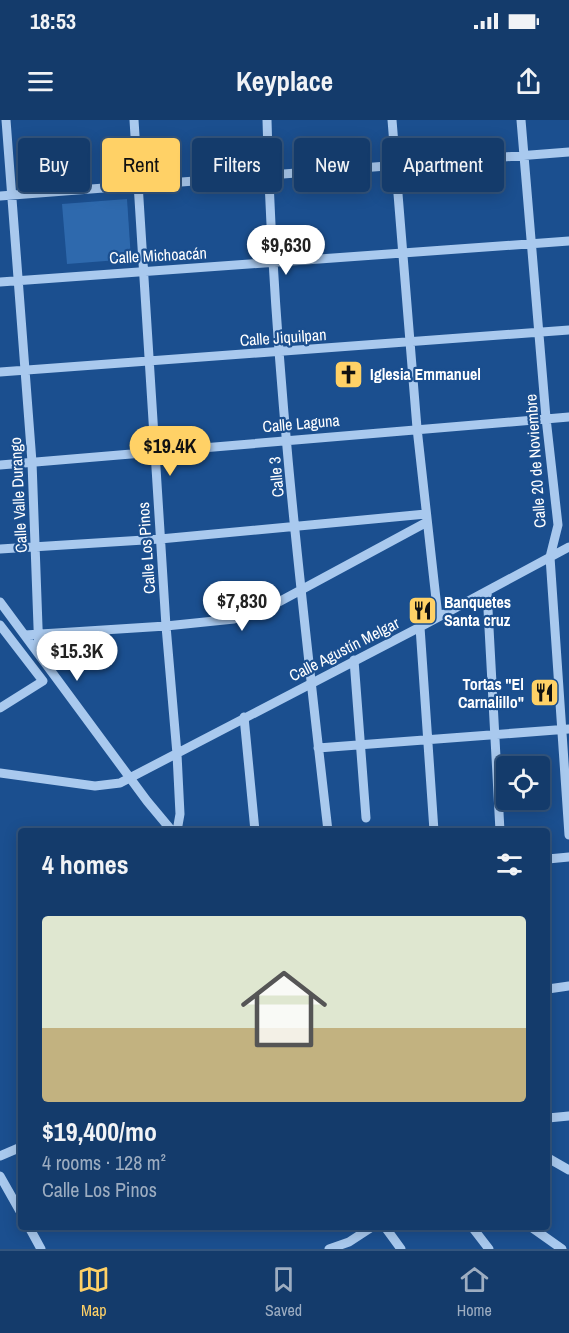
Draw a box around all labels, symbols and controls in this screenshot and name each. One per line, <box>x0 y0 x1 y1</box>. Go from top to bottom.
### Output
text: 18:53 <box>30 6 76 36</box>
text: Keyplace <box>236 63 333 99</box>
icon: menu <box>24 65 57 98</box>
icon: share <box>512 65 545 98</box>
chip: Buy <box>18 138 90 192</box>
chip: Rent <box>102 138 180 192</box>
chip: Filters <box>192 138 282 192</box>
chip: New <box>294 138 370 192</box>
chip: Apartment <box>382 138 504 192</box>
pin: $9,630 <box>237 225 335 276</box>
text: $9,630 <box>261 231 311 258</box>
street label: Calle Michoacán <box>109 241 207 269</box>
street label: Calle Jiquilpan <box>239 323 327 351</box>
church icon: Iglesia Emmanuel <box>333 358 365 390</box>
place label: Iglesia Emmanuel <box>370 363 481 385</box>
street label: Calle 20 de Noviembre <box>519 393 551 529</box>
street label: Calle Laguna <box>262 409 341 437</box>
pin: $19.4K <box>121 426 219 477</box>
text: $19.4K <box>144 432 196 459</box>
street label: Calle Valle Durango <box>4 437 32 553</box>
street label: Calle 3 <box>263 456 289 498</box>
street label: Calle Los Pinos <box>132 501 160 595</box>
pin: $7,830 <box>193 581 291 632</box>
text: $7,830 <box>217 587 267 614</box>
place label: Banquetes Santa cruz <box>444 591 511 631</box>
restaurant icon: Banquetes Santa cruz <box>407 595 439 627</box>
street label: Calle Agustín Melgar <box>285 611 403 686</box>
pin: $15.3K <box>28 631 126 682</box>
text: $15.3K <box>51 637 103 664</box>
place label: Tortas "El Carnalillo" <box>458 673 524 713</box>
restaurant icon: Tortas "El Carnalillo" <box>529 677 561 709</box>
map controls <box>496 756 550 810</box>
button: locate <box>496 756 550 810</box>
text: 4 homes <box>42 847 129 882</box>
icon: filters <box>493 848 526 881</box>
icon: home <box>230 955 338 1063</box>
text: $19,400/mo <box>42 1114 157 1149</box>
text: 4 rooms · 128 m² <box>42 1149 166 1176</box>
text: Calle Los Pinos <box>42 1176 157 1203</box>
tab: Map <box>77 1263 110 1321</box>
tab: Saved <box>265 1263 302 1321</box>
tab: Home <box>457 1263 492 1321</box>

